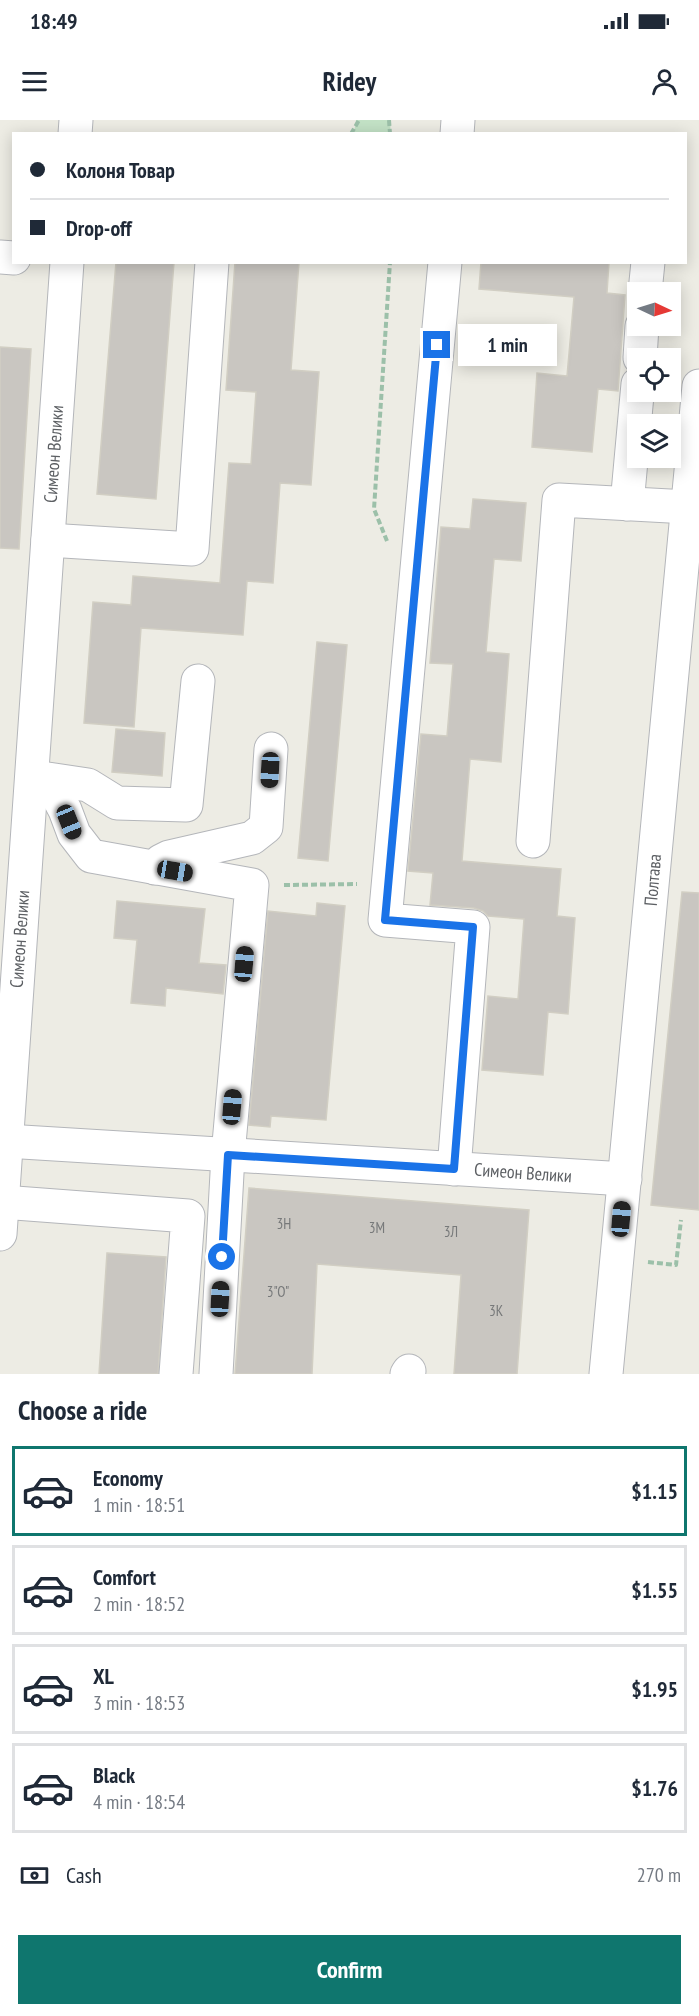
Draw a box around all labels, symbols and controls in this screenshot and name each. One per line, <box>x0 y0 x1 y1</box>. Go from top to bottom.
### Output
text: 18:49 <box>30 7 78 35</box>
text: Ridey <box>323 64 376 98</box>
icon: menu <box>18 65 51 98</box>
icon: person <box>648 65 681 98</box>
text: Колоня Товар <box>66 156 175 184</box>
text: Drop-off <box>66 214 132 242</box>
north arrow <box>627 282 681 336</box>
map controls <box>627 282 681 468</box>
callout: 1 min <box>458 324 557 366</box>
route end <box>423 331 450 358</box>
text: 1 min <box>487 332 528 358</box>
button: locate <box>627 348 681 402</box>
street label: Симеон Велики <box>39 404 68 504</box>
button: layers <box>627 414 681 468</box>
car <box>260 752 280 788</box>
car <box>54 802 84 842</box>
street label: Полтава <box>639 853 666 907</box>
car <box>156 859 194 883</box>
street label: Симеон Велики <box>5 889 34 989</box>
car <box>233 945 255 983</box>
car <box>221 1088 243 1126</box>
street label: Симеон Велики <box>473 1158 573 1187</box>
car <box>610 1200 632 1238</box>
house number: 3Н <box>277 1214 291 1233</box>
house number: 3М <box>369 1218 385 1237</box>
house number: 3Л <box>444 1222 458 1241</box>
route start <box>208 1243 235 1270</box>
car <box>210 1281 230 1317</box>
house number: 3"О" <box>267 1282 289 1301</box>
house number: 3К <box>489 1301 504 1320</box>
text: Choose a ride <box>18 1393 147 1427</box>
icon: car <box>21 1464 75 1518</box>
text: Economy <box>93 1464 163 1492</box>
text: $1.15 <box>631 1477 678 1505</box>
text: 1 min · 18:51 <box>93 1492 185 1518</box>
icon: car <box>21 1563 75 1617</box>
text: Comfort <box>93 1563 156 1591</box>
text: $1.55 <box>631 1576 678 1604</box>
text: 2 min · 18:52 <box>93 1591 185 1617</box>
icon: car <box>21 1662 75 1716</box>
text: XL <box>93 1662 114 1690</box>
text: $1.95 <box>631 1675 678 1703</box>
text: 3 min · 18:53 <box>93 1690 185 1716</box>
icon: car <box>21 1761 75 1815</box>
text: Black <box>93 1761 135 1789</box>
text: $1.76 <box>631 1774 678 1802</box>
text: 4 min · 18:54 <box>93 1789 185 1815</box>
icon: cash <box>18 1859 51 1892</box>
text: Cash <box>66 1861 102 1889</box>
text: 270 m <box>637 1862 681 1888</box>
button: Confirm <box>18 1935 681 2004</box>

